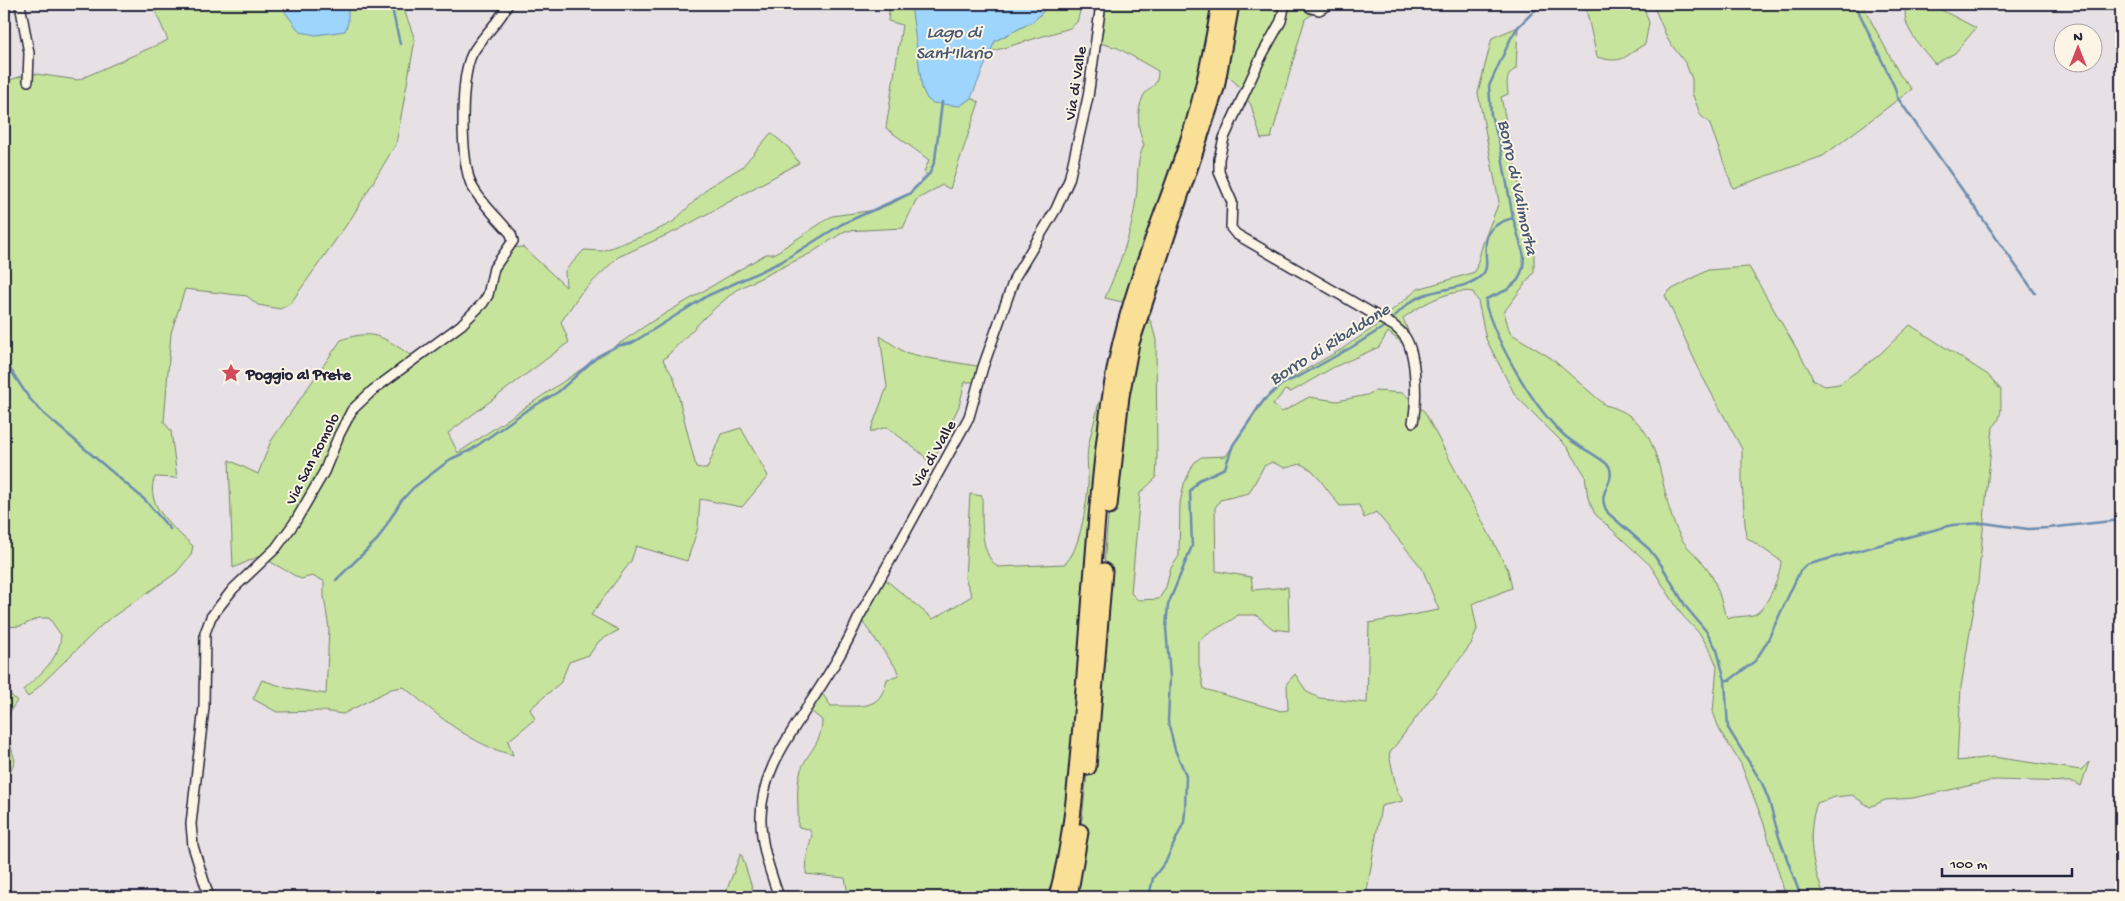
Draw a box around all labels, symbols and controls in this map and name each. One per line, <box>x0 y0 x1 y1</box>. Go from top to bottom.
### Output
north arrow <box>2052 22 2102 72</box>
water label: Lago di Sant'Ilario <box>916 23 993 65</box>
text: N <box>2073 29 2083 46</box>
street label: Via di Valle <box>1062 44 1093 123</box>
water label: Borro di Valimorta <box>1492 118 1541 258</box>
water label: Borro di Ribaldone <box>1266 299 1395 391</box>
place icon: Poggio al Prete <box>220 362 242 384</box>
place label: Poggio al Prete <box>245 367 351 386</box>
street label: Via San Romolo <box>282 410 345 510</box>
street label: Via di Valle <box>908 417 962 493</box>
scale bar <box>1942 846 2072 878</box>
text: 100 m <box>1949 856 1988 874</box>

